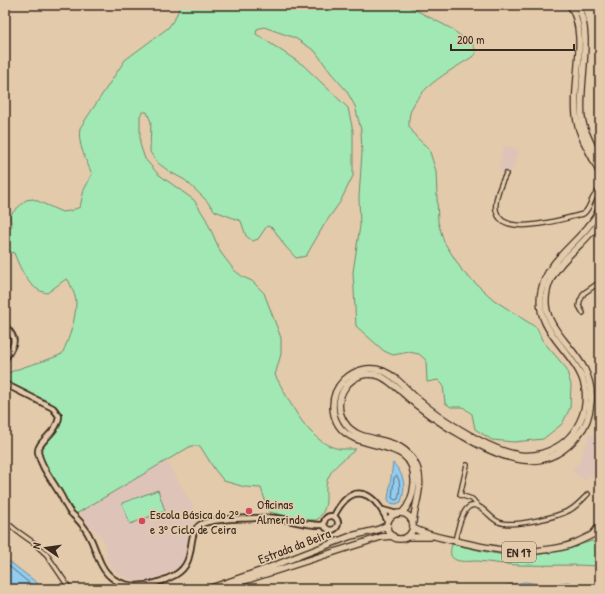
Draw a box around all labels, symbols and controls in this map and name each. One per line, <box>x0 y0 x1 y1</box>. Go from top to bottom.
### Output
scale bar <box>451 26 574 52</box>
text: 200 m <box>457 31 484 48</box>
place label: Oficinas Almerindo <box>257 495 305 528</box>
place label: Escola Básica do 2º e 3º Ciclo de Ceira <box>150 505 239 538</box>
marker: Oficinas Almerindo <box>244 506 254 516</box>
marker: Escola Básica do 2º e 3º Ciclo de Ceira <box>137 516 147 526</box>
street label: Estrada da Beira <box>255 524 333 568</box>
north arrow <box>26 528 66 568</box>
text: N <box>29 541 44 550</box>
road number: EN 17 <box>502 542 536 562</box>

